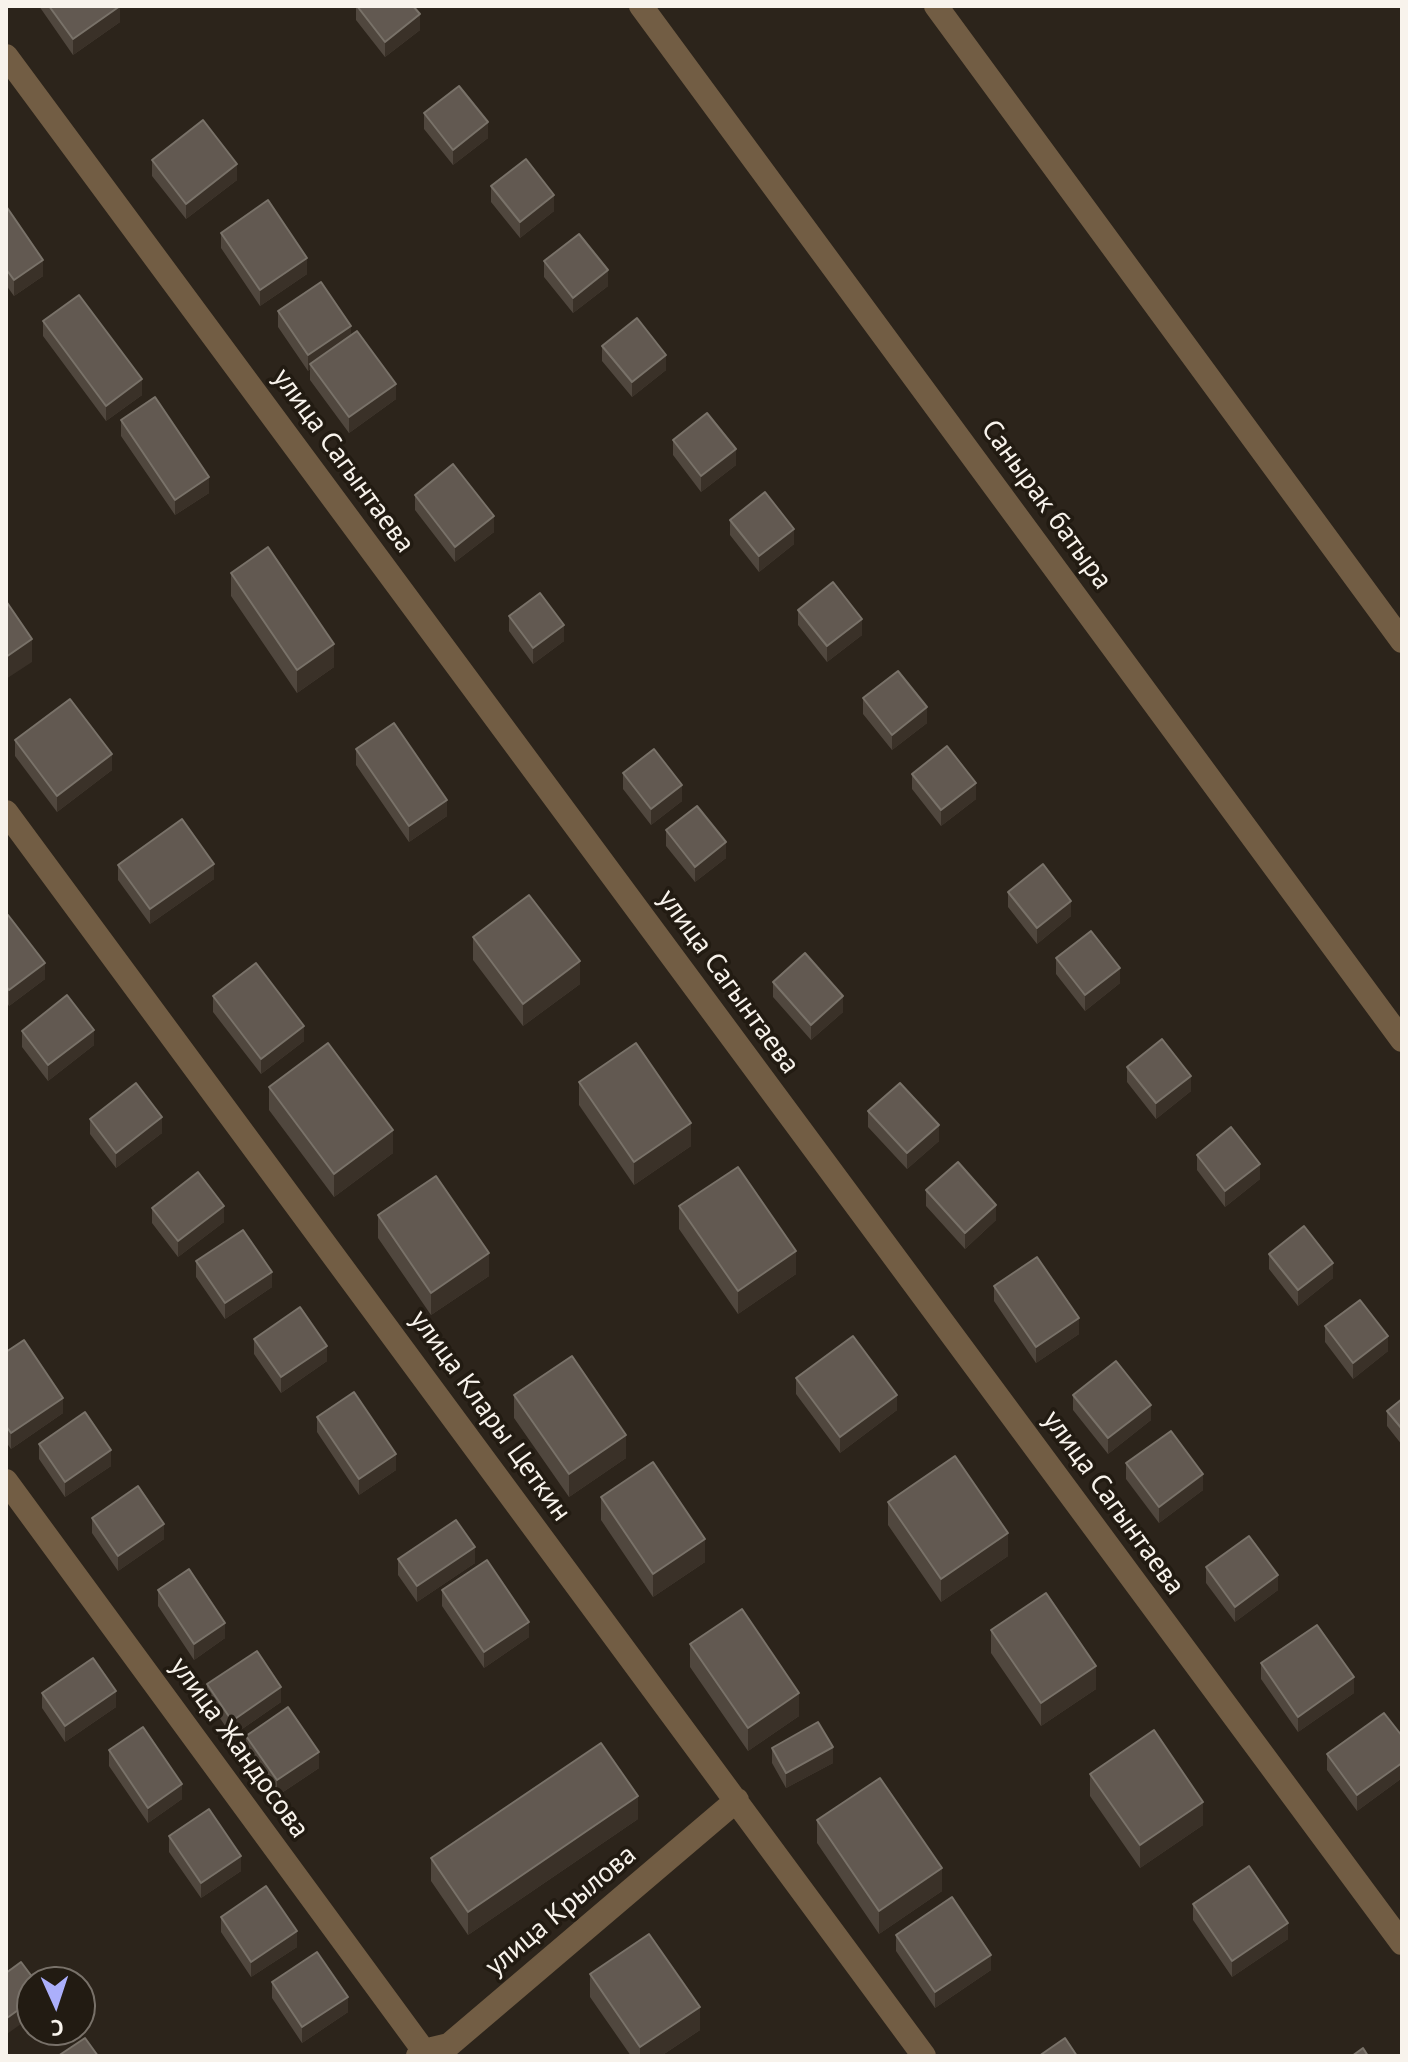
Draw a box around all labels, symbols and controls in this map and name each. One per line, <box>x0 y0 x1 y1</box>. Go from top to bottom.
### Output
street label: улица Сагынтаева <box>265 362 421 560</box>
street label: Санырак батыра <box>973 414 1119 596</box>
street label: улица Сагынтаева <box>650 883 806 1081</box>
street label: улица Клары Цеткин <box>402 1304 578 1528</box>
street label: улица Сагынтаева <box>1035 1404 1191 1602</box>
street label: улица Жандосова <box>162 1651 316 1845</box>
street label: улица Крылова <box>479 1838 643 1984</box>
north arrow <box>16 1966 96 2046</box>
text: С <box>50 2014 64 2042</box>

